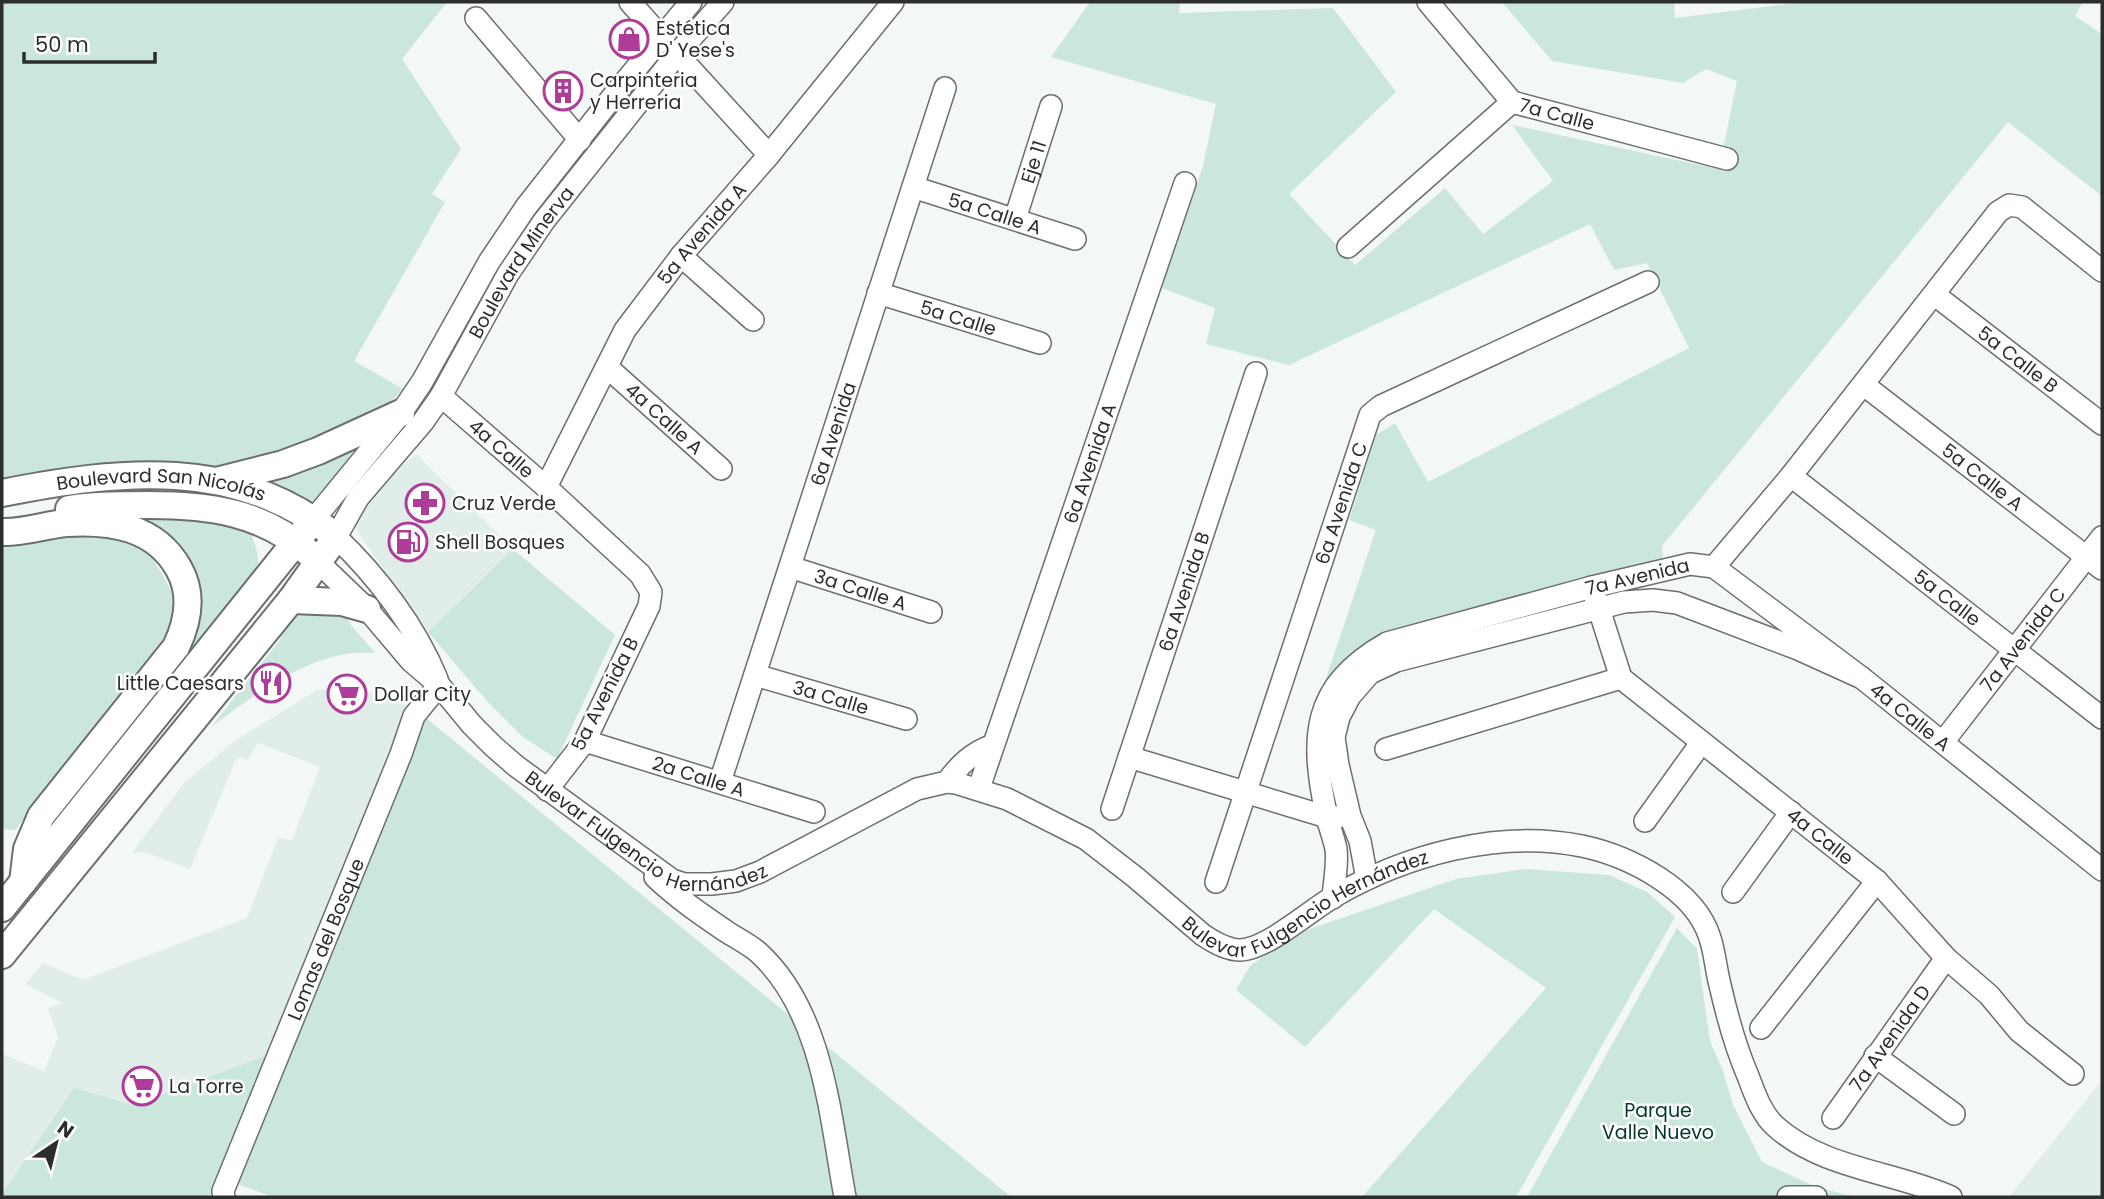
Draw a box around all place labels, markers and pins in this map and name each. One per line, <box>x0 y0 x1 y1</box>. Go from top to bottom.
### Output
place label: Estética D' Yese's <box>656 15 735 64</box>
shop icon: Estética D' Yese's <box>608 18 650 60</box>
place label: Carpinteria y Herreria <box>590 67 698 116</box>
building icon: Carpinteria y Herreria <box>542 70 584 112</box>
pharmacy icon: Cruz Verde <box>404 482 446 524</box>
place label: Cruz Verde <box>452 490 556 517</box>
fuel station icon: Shell Bosques <box>387 521 429 563</box>
place label: Shell Bosques <box>435 529 565 556</box>
restaurant icon: Little Caesars <box>250 662 292 704</box>
place label: Little Caesars <box>117 670 244 697</box>
supermarket icon: Dollar City <box>326 673 368 715</box>
place label: Dollar City <box>374 681 471 708</box>
supermarket icon: La Torre <box>121 1065 163 1107</box>
place label: La Torre <box>169 1073 244 1100</box>

